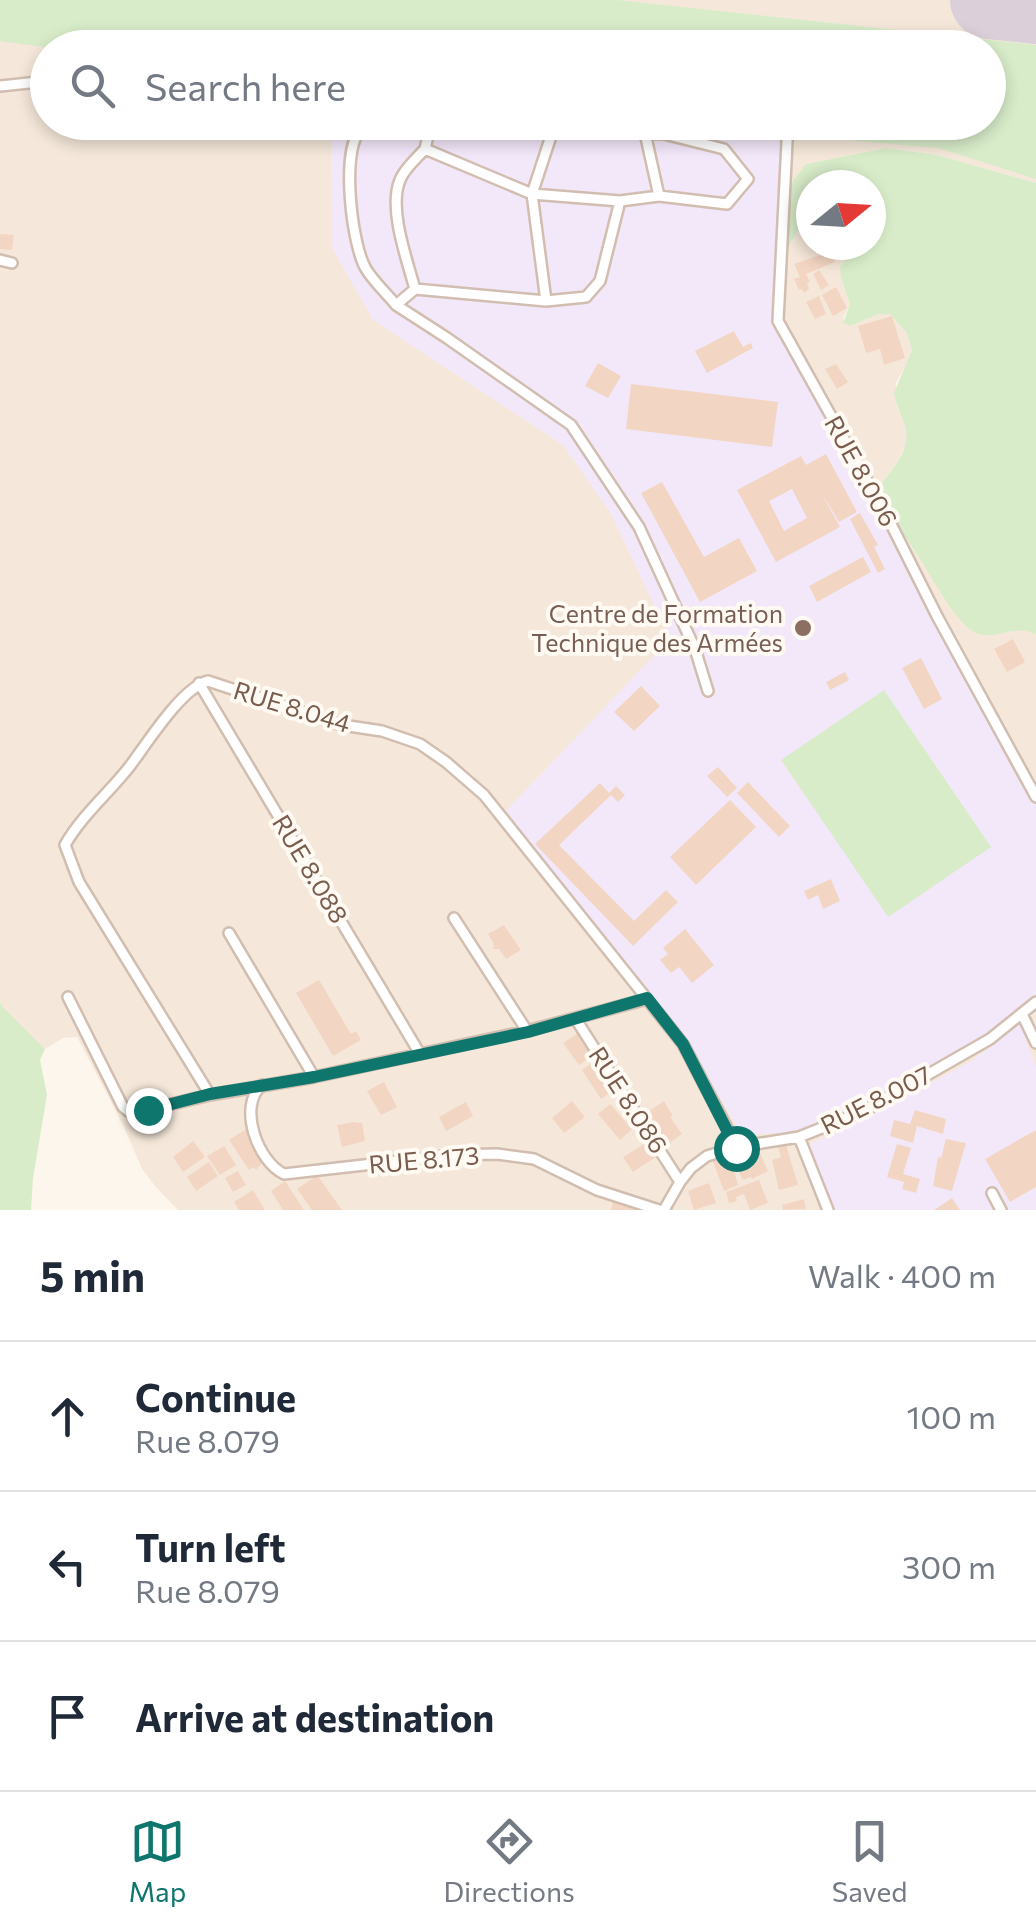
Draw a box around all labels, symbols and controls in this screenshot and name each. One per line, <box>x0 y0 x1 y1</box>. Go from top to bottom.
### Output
search box <box>30 30 1006 140</box>
icon: search <box>65 58 120 113</box>
text: Search here <box>145 62 346 109</box>
north arrow <box>796 170 886 260</box>
street label: RUE 8.006 <box>819 410 905 531</box>
place label: Centre de Formation Technique des Armées <box>531 598 783 657</box>
marker: Centre de Formation Technique des Armées <box>792 617 814 639</box>
street label: RUE 8.044 <box>230 674 354 738</box>
street label: RUE 8.088 <box>267 809 355 928</box>
street label: RUE 8.086 <box>583 1041 674 1158</box>
street label: RUE 8.007 <box>815 1058 936 1140</box>
route end <box>126 1088 172 1134</box>
route start <box>714 1126 760 1172</box>
street label: RUE 8.173 <box>367 1139 481 1179</box>
text: 5 min <box>40 1249 145 1301</box>
text: Walk · 400 m <box>808 1255 996 1295</box>
text: Continue <box>135 1373 296 1420</box>
icon: ahead <box>40 1389 95 1444</box>
text: 100 m <box>907 1396 996 1436</box>
text: Rue 8.079 <box>135 1420 280 1460</box>
text: Turn left <box>135 1523 286 1570</box>
icon: left <box>40 1539 95 1594</box>
text: 300 m <box>902 1546 996 1586</box>
text: Rue 8.079 <box>135 1570 280 1610</box>
icon: arrive <box>40 1689 95 1744</box>
text: Arrive at destination <box>135 1693 494 1740</box>
tab: Map <box>129 1814 186 1908</box>
tab: Directions <box>443 1814 575 1908</box>
tab: Saved <box>832 1814 907 1908</box>

